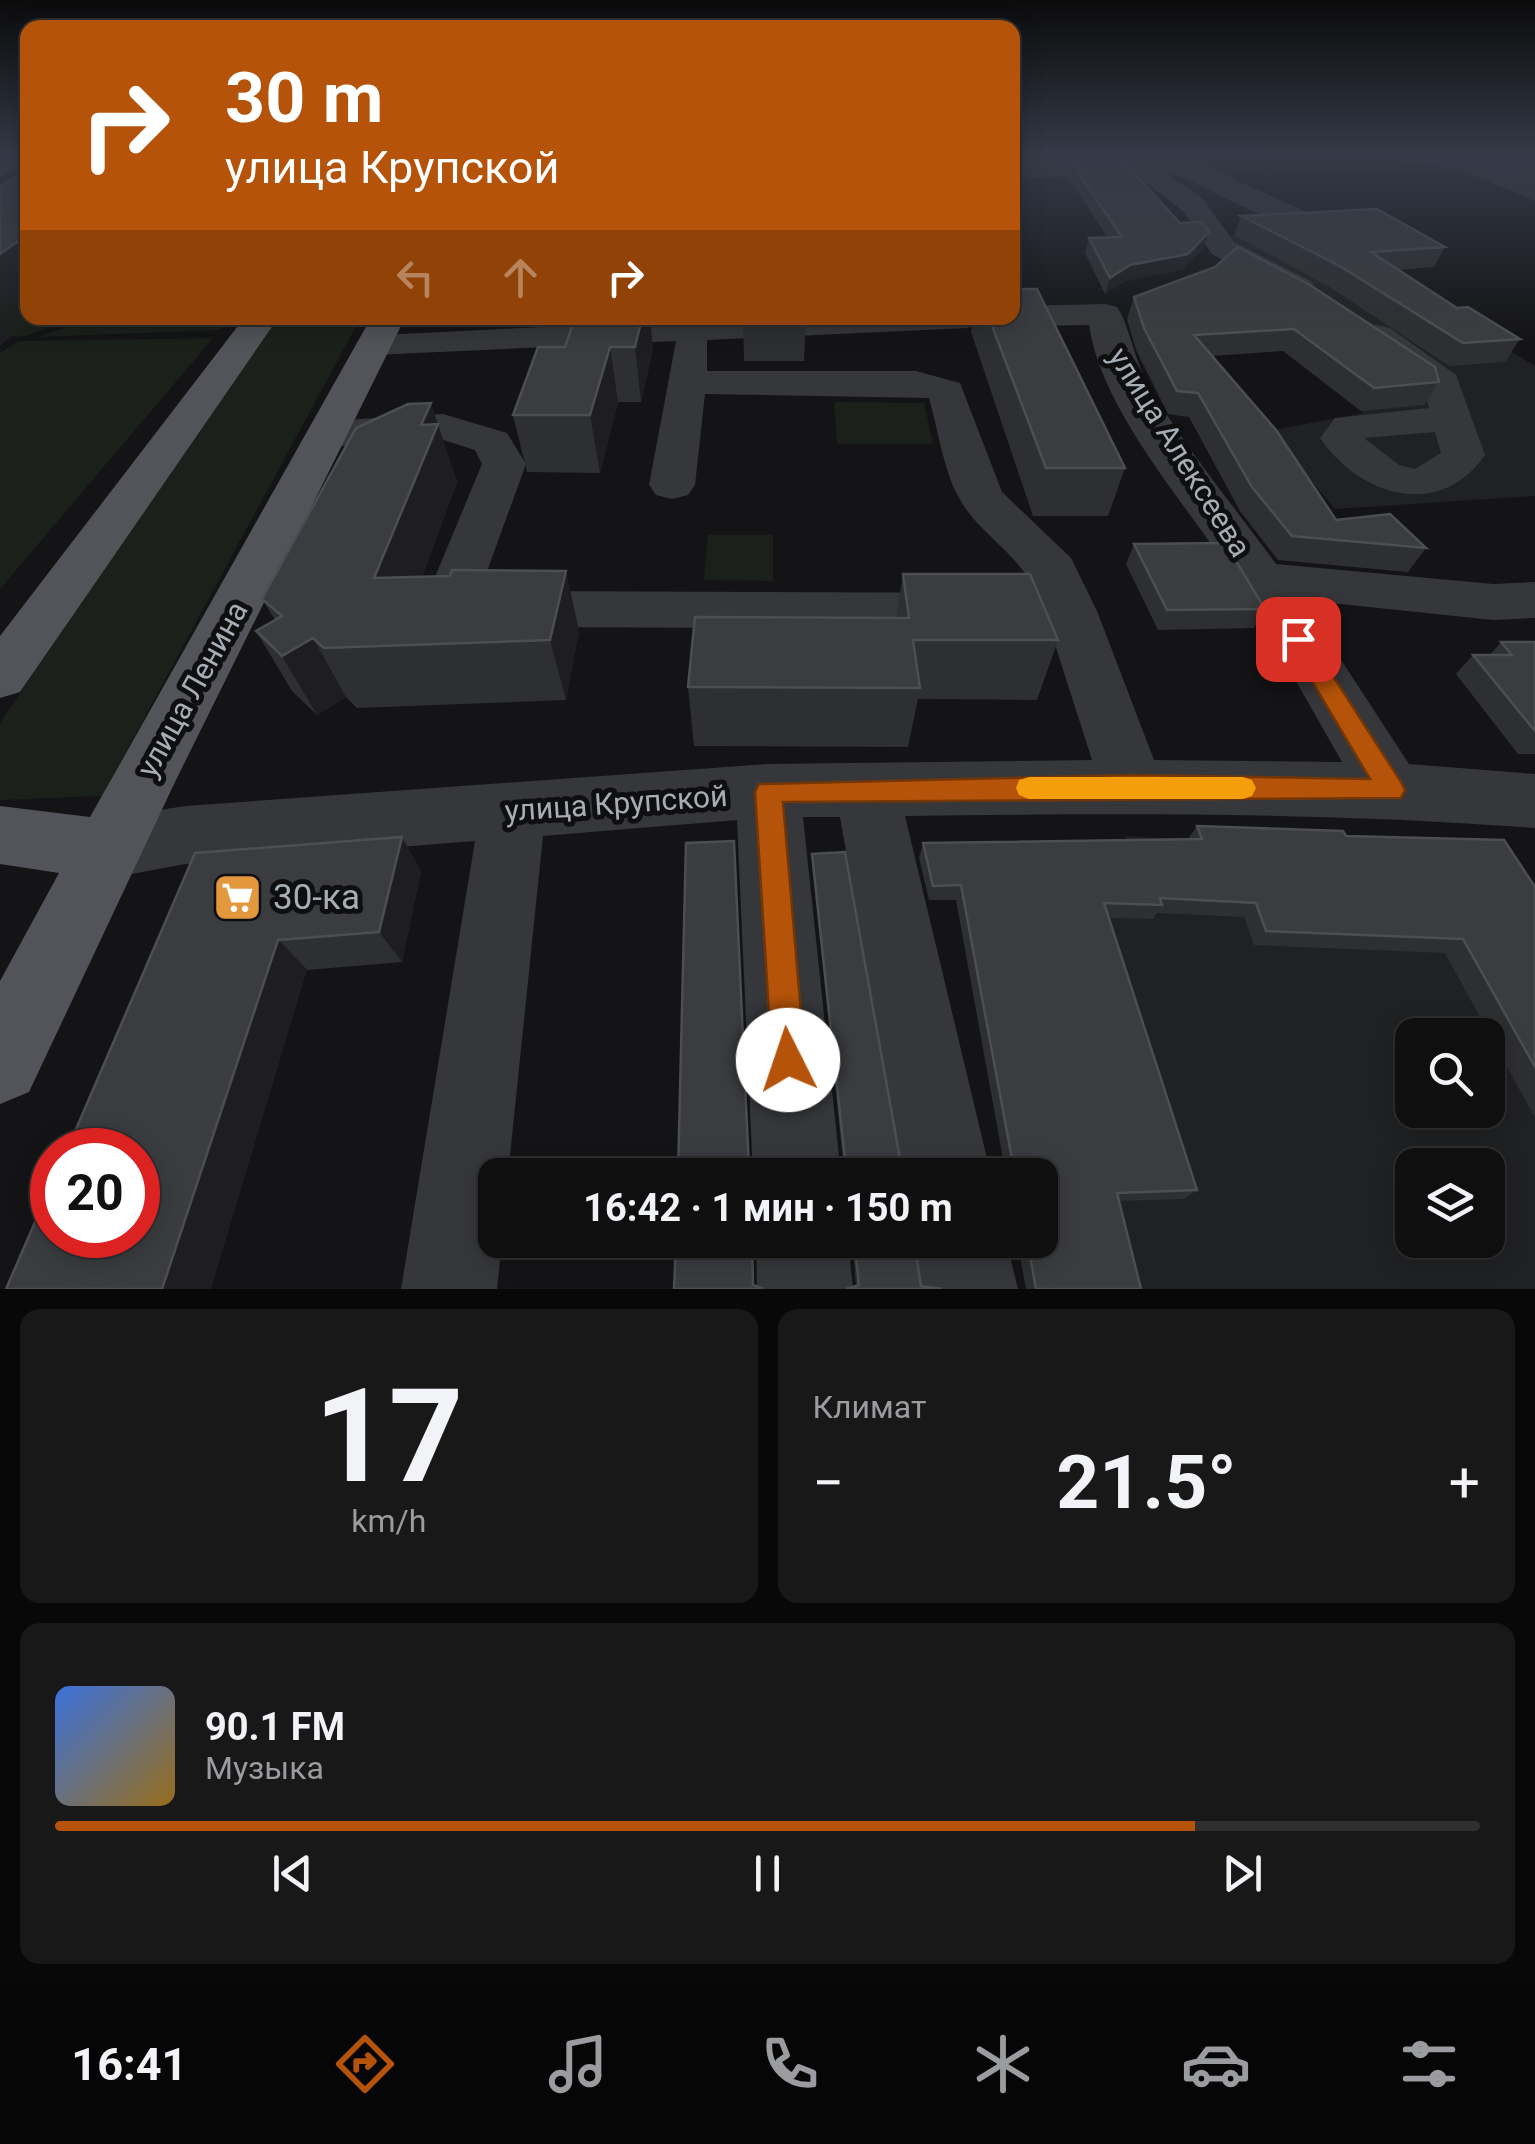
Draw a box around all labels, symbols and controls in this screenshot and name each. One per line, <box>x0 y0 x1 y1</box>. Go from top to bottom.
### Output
text: 30 m <box>225 57 383 139</box>
icon: right <box>60 60 190 190</box>
text: улица Крупской <box>225 141 559 194</box>
icon: left <box>388 250 443 305</box>
icon: ahead <box>493 250 548 305</box>
icon: right <box>598 250 653 305</box>
street label: улица Алексеева <box>1102 341 1258 563</box>
street label: улица Ленина <box>129 595 255 783</box>
pin <box>1256 597 1341 682</box>
icon: arrive <box>1271 612 1326 667</box>
street label: улица Крупской <box>504 778 728 828</box>
supermarket icon: 30-ка <box>212 871 264 923</box>
place label: 30-ка <box>273 877 360 918</box>
position arrow <box>736 1008 840 1112</box>
map controls <box>1395 1018 1505 1258</box>
button: search <box>1395 1018 1505 1128</box>
speed limit sign: 20 <box>30 1128 160 1258</box>
button: layers <box>1395 1148 1505 1258</box>
text: 16:42 · 1 мин · 150 m <box>583 1186 953 1230</box>
text: 17 <box>314 1360 463 1513</box>
text: Климат <box>813 1388 926 1426</box>
text: 21.5° <box>1056 1438 1236 1526</box>
text: − <box>813 1451 844 1515</box>
text: + <box>1449 1451 1480 1515</box>
text: km/h <box>351 1502 426 1540</box>
text: 90.1 FM <box>205 1705 345 1749</box>
text: Музыка <box>205 1749 324 1787</box>
icon: previous <box>265 1846 320 1901</box>
icon: pause <box>740 1846 795 1901</box>
icon: next <box>1215 1846 1270 1901</box>
icon: directions <box>330 2029 400 2099</box>
icon: music <box>543 2029 613 2099</box>
icon: phone <box>755 2029 825 2099</box>
icon: climate <box>968 2029 1038 2099</box>
icon: car <box>1181 2029 1251 2099</box>
icon: filters <box>1394 2029 1464 2099</box>
text: 16:41 <box>71 2038 187 2091</box>

